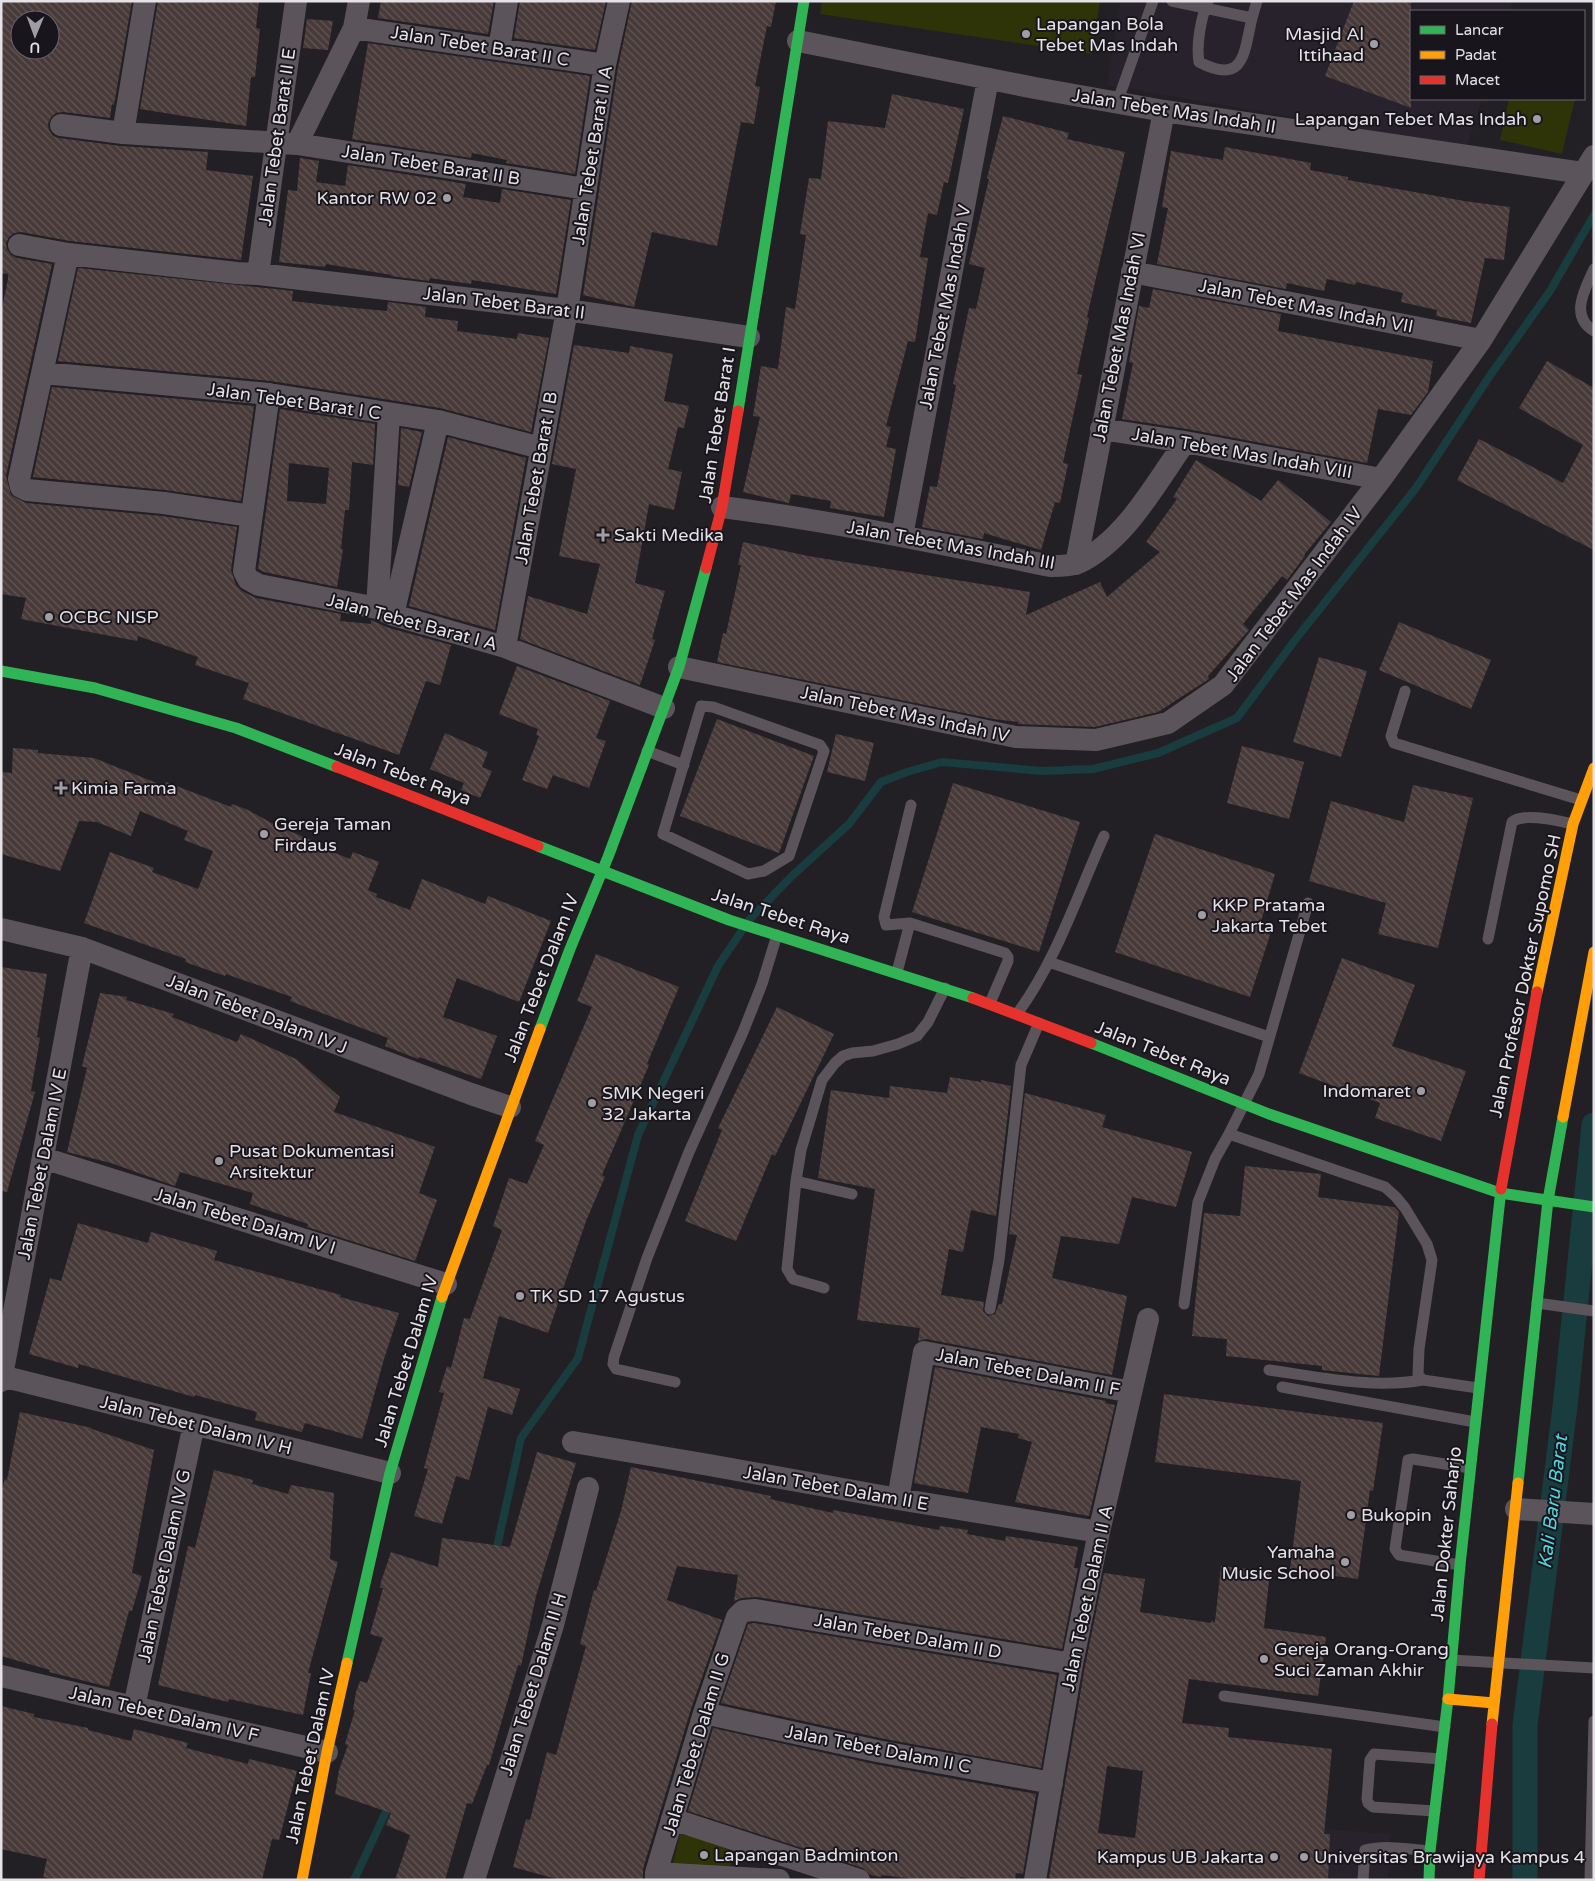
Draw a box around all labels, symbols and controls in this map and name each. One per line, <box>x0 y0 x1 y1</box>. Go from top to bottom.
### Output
north arrow <box>10 10 60 60</box>
legend <box>1410 10 1585 100</box>
place label: Lapangan Bola Tebet Mas Indah <box>1036 13 1178 56</box>
street label: Jalan Tebet Barat II C <box>389 21 571 71</box>
text: Lancar <box>1455 21 1504 39</box>
place label: Masjid Al Ittihaad <box>1285 23 1364 66</box>
marker: Lapangan Bola Tebet Mas Indah <box>1020 28 1032 40</box>
marker: Masjid Al Ittihaad <box>1368 38 1380 50</box>
text: U <box>29 39 40 56</box>
text: Padat <box>1455 46 1497 64</box>
street label: Jalan Tebet Barat II E <box>254 47 300 227</box>
street label: Jalan Tebet Barat II A <box>567 64 617 246</box>
text: Macet <box>1455 71 1500 89</box>
street label: Jalan Tebet Mas Indah II <box>1071 84 1277 138</box>
place label: Lapangan Tebet Mas Indah <box>1295 108 1527 130</box>
marker: Lapangan Tebet Mas Indah <box>1531 113 1543 125</box>
street label: Jalan Tebet Barat II B <box>340 140 522 190</box>
place label: Kantor RW 02 <box>317 187 437 209</box>
marker: Kantor RW 02 <box>441 192 453 204</box>
street label: Jalan Tebet Mas Indah V <box>914 202 976 411</box>
street label: Jalan Tebet Mas Indah VI <box>1088 230 1150 444</box>
street label: Jalan Tebet Mas Indah VII <box>1197 274 1415 338</box>
street label: Jalan Tebet Barat II <box>422 282 586 324</box>
street label: Jalan Tebet Barat I <box>694 345 740 505</box>
street label: Jalan Tebet Barat I C <box>206 378 382 424</box>
street label: Jalan Tebet Barat I B <box>510 390 562 566</box>
street label: Jalan Tebet Mas Indah VIII <box>1130 423 1354 483</box>
street label: Jalan Tebet Mas Indah IV <box>1221 502 1367 686</box>
street label: Jalan Tebet Mas Indah III <box>845 516 1057 574</box>
place label: Sakti Medika <box>614 524 724 546</box>
marker: Sakti Medika <box>596 528 610 542</box>
street label: Jalan Tebet Barat I A <box>324 589 500 655</box>
place label: OCBC NISP <box>59 606 159 628</box>
marker: OCBC NISP <box>43 611 55 623</box>
street label: Jalan Tebet Mas Indah IV <box>798 681 1012 747</box>
street label: Jalan Tebet Raya <box>332 738 474 810</box>
place label: Kimia Farma <box>71 777 177 799</box>
marker: Kimia Farma <box>55 782 67 794</box>
place label: Gereja Taman Firdaus <box>274 813 391 856</box>
marker: Gereja Taman Firdaus <box>258 828 270 840</box>
street label: Jalan Profesor Dokter Supomo SH <box>1484 832 1566 1120</box>
street label: Jalan Tebet Raya <box>709 883 853 949</box>
street label: Jalan Tebet Dalam IV <box>499 890 583 1065</box>
place label: KKP Pratama Jakarta Tebet <box>1212 894 1327 937</box>
marker: KKP Pratama Jakarta Tebet <box>1196 909 1208 921</box>
street label: Jalan Tebet Dalam IV J <box>164 969 350 1059</box>
street label: Jalan Tebet Raya <box>1092 1016 1234 1090</box>
street label: Jalan Tebet Dalam IV E <box>13 1066 71 1262</box>
place label: Indomaret <box>1322 1080 1411 1102</box>
place label: SMK Negeri 32 Jakarta <box>602 1082 705 1125</box>
marker: Indomaret <box>1415 1085 1427 1097</box>
marker: SMK Negeri 32 Jakarta <box>586 1097 598 1109</box>
place label: Pusat Dokumentasi Arsitektur <box>229 1140 395 1183</box>
marker: Pusat Dokumentasi Arsitektur <box>213 1155 225 1167</box>
street label: Jalan Tebet Dalam IV I <box>152 1183 338 1259</box>
street label: Jalan Tebet Dalam IV <box>369 1272 443 1450</box>
place label: TK SD 17 Agustus <box>530 1285 685 1307</box>
marker: TK SD 17 Agustus <box>514 1290 526 1302</box>
street label: Jalan Tebet Dalam II F <box>934 1343 1122 1401</box>
street label: Jalan Tebet Dalam IV H <box>98 1390 294 1460</box>
water label: Kali Baru Barat <box>1534 1431 1572 1570</box>
street label: Jalan Dokter Saharjo <box>1426 1445 1466 1623</box>
street label: Jalan Tebet Dalam II E <box>742 1461 930 1515</box>
street label: Jalan Tebet Dalam IV G <box>133 1467 195 1665</box>
street label: Jalan Tebet Dalam II A <box>1057 1503 1117 1693</box>
place label: Bukopin <box>1361 1504 1432 1526</box>
marker: Bukopin <box>1345 1509 1357 1521</box>
place label: Yamaha Music School <box>1221 1541 1335 1584</box>
marker: Yamaha Music School <box>1339 1556 1351 1568</box>
street label: Jalan Tebet Dalam II H <box>495 1590 571 1778</box>
street label: Jalan Tebet Dalam II D <box>813 1609 1003 1663</box>
place label: Gereja Orang-Orang Suci Zaman Akhir <box>1274 1638 1449 1681</box>
street label: Jalan Tebet Dalam II G <box>658 1650 734 1838</box>
marker: Gereja Orang-Orang Suci Zaman Akhir <box>1258 1653 1270 1665</box>
street label: Jalan Tebet Dalam IV <box>281 1666 339 1846</box>
street label: Jalan Tebet Dalam IV F <box>67 1681 261 1747</box>
street label: Jalan Tebet Dalam II C <box>783 1720 973 1778</box>
place label: Lapangan Badminton <box>714 1844 898 1866</box>
place label: Kampus UB Jakarta <box>1097 1846 1264 1868</box>
place label: Universitas Brawijaya Kampus 4 <box>1314 1846 1585 1868</box>
marker: Lapangan Badminton <box>698 1849 710 1861</box>
marker: Kampus UB Jakarta <box>1268 1851 1280 1863</box>
marker: Universitas Brawijaya Kampus 4 <box>1298 1851 1310 1863</box>

